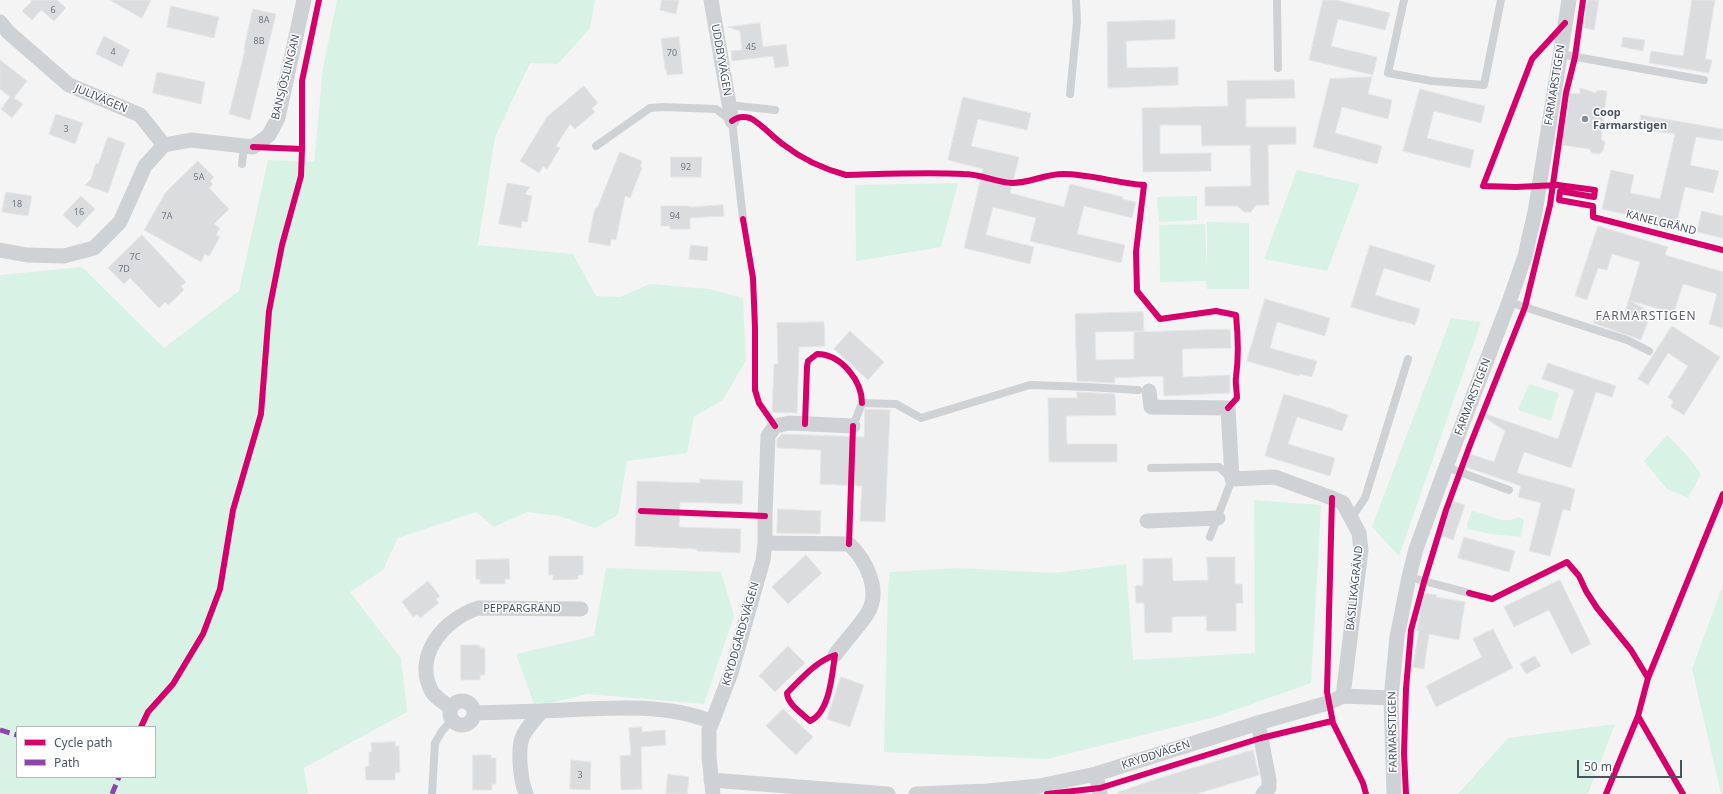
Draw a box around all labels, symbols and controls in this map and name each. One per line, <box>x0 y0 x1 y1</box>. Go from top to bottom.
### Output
house number: 6 <box>50 5 56 15</box>
house number: 8A <box>259 15 269 25</box>
street label: UDDBYVÄGEN <box>708 23 734 97</box>
street label: BANSJÖSLINGAN <box>269 33 303 121</box>
house number: 8B <box>254 36 264 46</box>
house number: 45 <box>746 42 756 52</box>
street label: FARMARSTIGEN <box>1542 44 1568 126</box>
house number: 4 <box>110 47 116 57</box>
house number: 70 <box>667 48 677 58</box>
street label: JULIVÄGEN <box>73 82 129 116</box>
place label: Coop Farmarstigen <box>1593 106 1667 132</box>
marker: Coop Farmarstigen <box>1580 114 1590 124</box>
house number: 3 <box>63 124 69 134</box>
house number: 92 <box>681 162 691 172</box>
house number: 5A <box>194 172 204 182</box>
house number: 18 <box>12 199 22 209</box>
house number: 16 <box>74 207 84 217</box>
street label: KANELGRÄND <box>1624 208 1698 238</box>
house number: 7A <box>162 211 172 221</box>
house number: 94 <box>670 211 680 221</box>
house number: 7C <box>130 252 140 262</box>
house number: 7D <box>118 264 130 274</box>
district label: FARMARSTIGEN <box>1596 310 1696 324</box>
street label: FARMARSTIGEN <box>1452 357 1494 437</box>
street label: BASILIKAGRÄND <box>1344 545 1366 631</box>
street label: KRYDDGÅRDSVÄGEN <box>720 581 762 687</box>
street label: PEPPARGRÄND <box>483 602 561 616</box>
street label: FARMARSTIGEN <box>1386 691 1400 773</box>
legend <box>16 726 156 778</box>
text: Cycle path <box>54 734 112 751</box>
street label: KRYDDVÄGEN <box>1120 738 1192 772</box>
scale bar <box>1579 752 1684 778</box>
text: Path <box>54 754 80 771</box>
text: 50 m <box>1584 758 1612 775</box>
house number: 3 <box>577 770 583 780</box>

